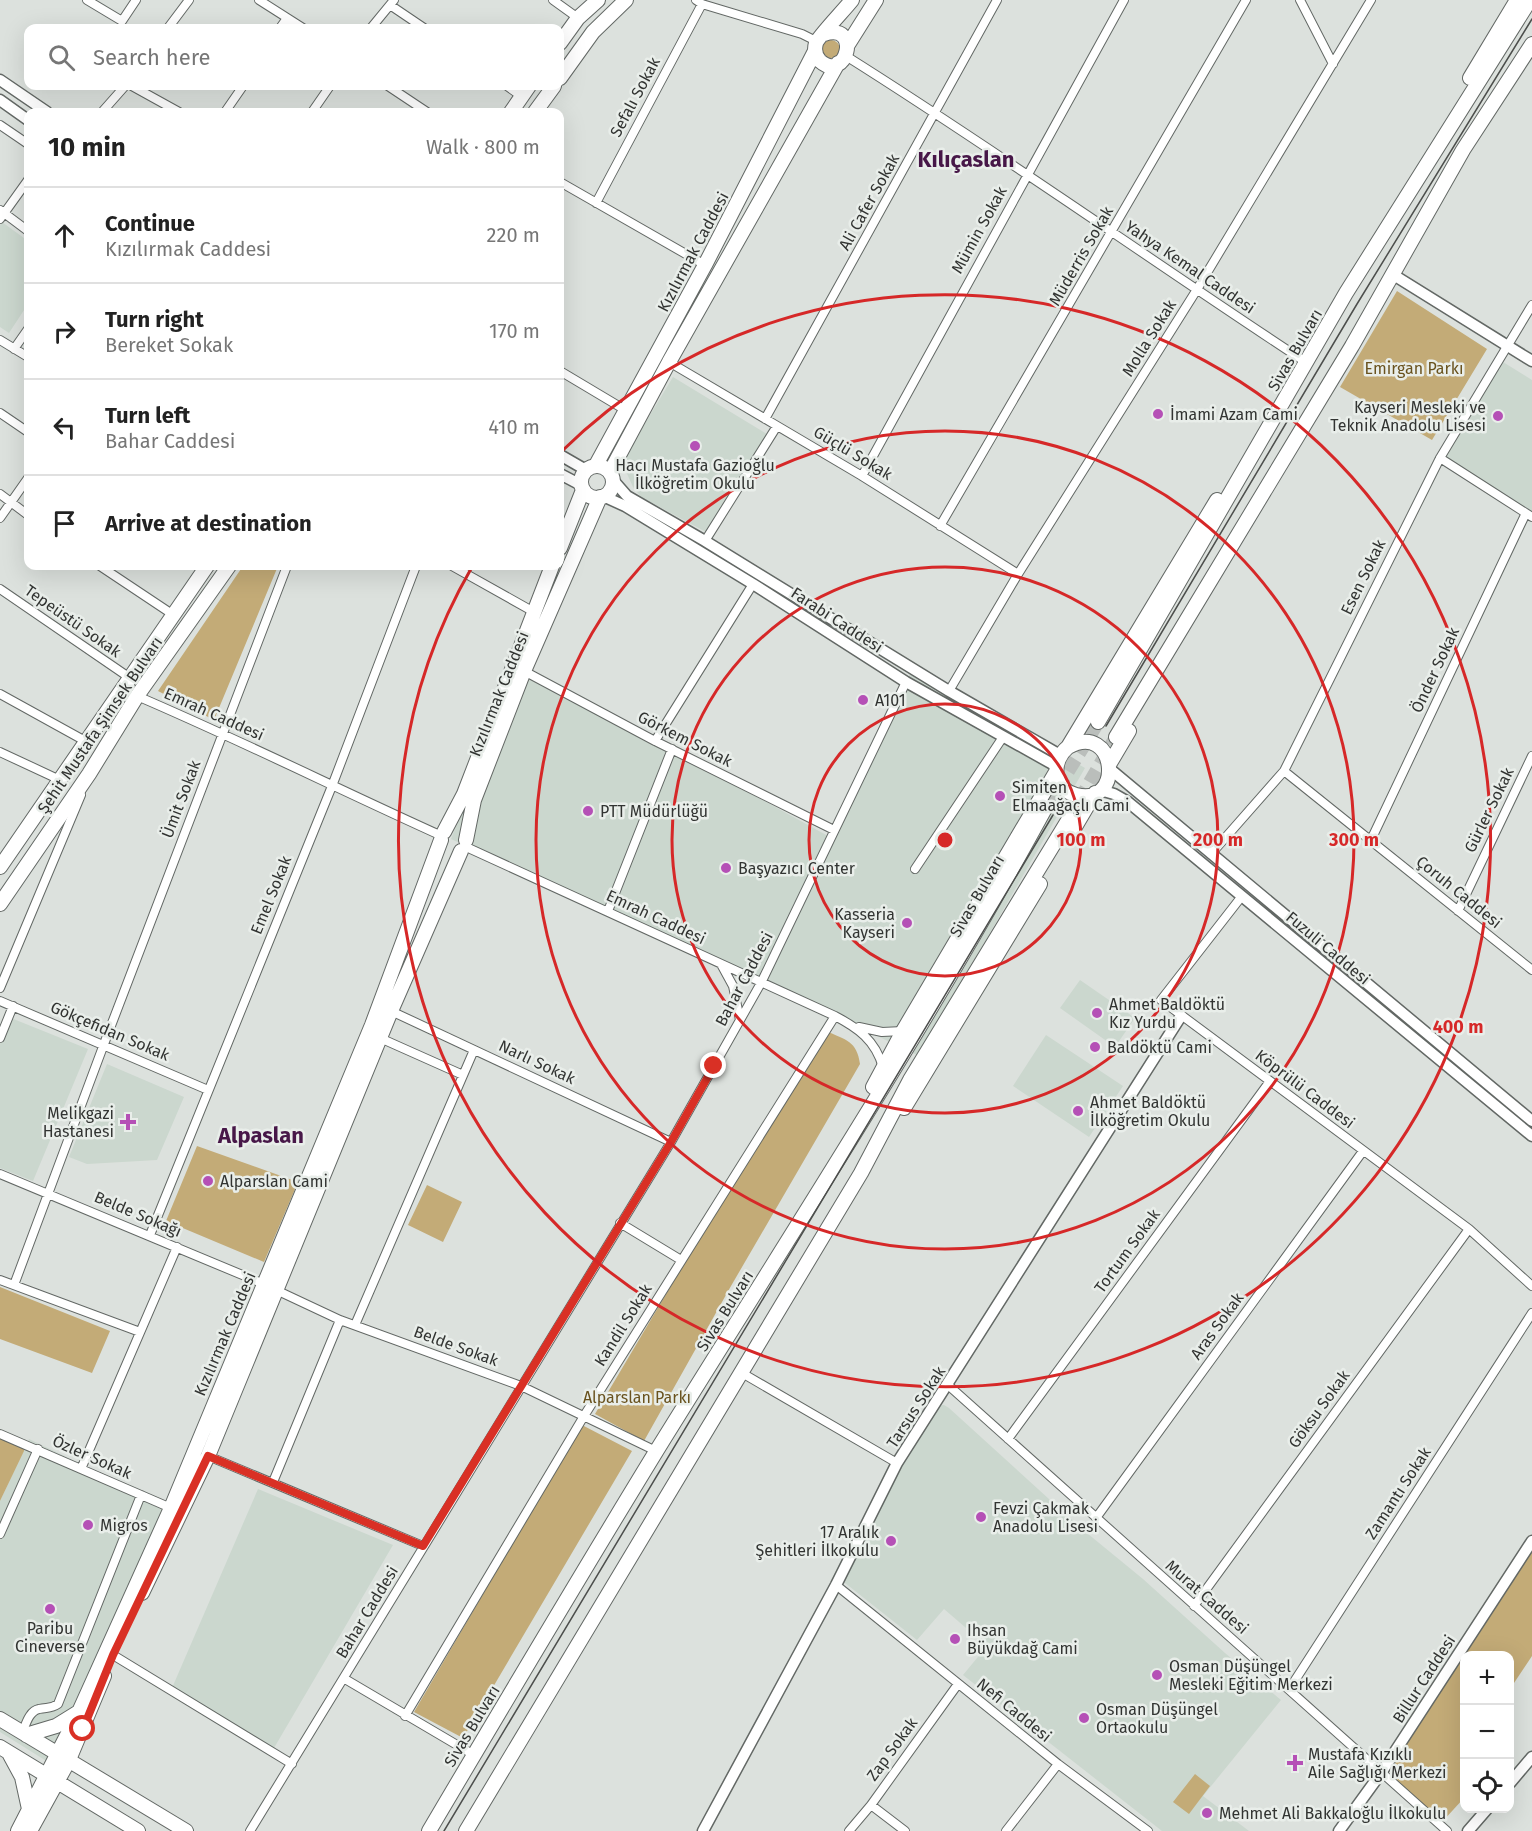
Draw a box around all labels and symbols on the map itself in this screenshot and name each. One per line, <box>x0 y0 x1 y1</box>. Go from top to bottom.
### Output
street label: Sefalı Sokak <box>606 53 664 140</box>
district label: Kılıçaslan <box>918 146 1014 173</box>
street label: Ali Cafer Sokak <box>835 150 904 254</box>
street label: Mümin Sokak <box>947 182 1011 277</box>
street label: Kızılırmak Caddesi <box>653 189 733 315</box>
street label: Müderris Sokak <box>1045 202 1118 309</box>
street label: Yahya Kemal Caddesi <box>1121 216 1259 318</box>
street label: Molla Sokak <box>1118 295 1181 380</box>
street label: Sivas Bulvarı <box>1264 306 1326 394</box>
park label: Emirgan Parkı <box>1365 359 1463 378</box>
place label: Kayseri Mesleki ve Teknik Anadolu Lisesi <box>1330 398 1486 435</box>
place label: İmami Azam Cami <box>1170 404 1298 424</box>
marker: İmami Azam Cami <box>1151 407 1165 421</box>
marker: Kayseri Mesleki ve Teknik Anadolu Lisesi <box>1491 409 1505 423</box>
street label: Güçlü Sokak <box>810 422 896 485</box>
marker: Hacı Mustafa Gazioğlu İlköğretim Okulu <box>688 439 702 453</box>
place label: Hacı Mustafa Gazioğlu İlköğretim Okulu <box>615 456 775 493</box>
street label: Esen Sokak <box>1337 536 1390 618</box>
street label: Tepeüstü Sokak <box>21 581 126 662</box>
street label: Farabi Caddesi <box>788 583 886 657</box>
street label: Önder Sokak <box>1407 624 1463 716</box>
street label: Kızılırmak Caddesi <box>465 629 533 759</box>
street label: Şehit Mustafa Şimsek Bulvarı <box>34 633 167 818</box>
street label: Emrah Caddesi <box>161 683 267 745</box>
place label: A101 <box>875 691 906 710</box>
marker: A101 <box>856 693 870 707</box>
street label: Görkem Sokak <box>635 707 736 771</box>
street label: Ümit Sokak <box>157 757 205 841</box>
street label: Gürler Sokak <box>1460 764 1518 856</box>
place label: Simiten Elmaağaçlı Cami <box>1012 778 1130 816</box>
marker: Simiten Elmaağaçlı Cami <box>993 789 1007 803</box>
place label: PTT Müdürlüğü <box>600 802 708 821</box>
marker: PTT Müdürlüğü <box>581 804 595 818</box>
text: 100 m <box>1057 829 1105 851</box>
text: 200 m <box>1193 829 1243 851</box>
text: 300 m <box>1328 829 1379 851</box>
centre of rings <box>935 830 955 850</box>
street label: Emel Sokak <box>247 852 296 937</box>
street label: Sivas Bulvarı <box>946 852 1008 940</box>
street label: Çoruh Caddesi <box>1412 852 1506 933</box>
place label: Başyazıcı Center <box>738 859 856 879</box>
marker: Başyazıcı Center <box>719 861 733 875</box>
street label: Emrah Caddesi <box>603 886 709 948</box>
place label: Kasseria Kayseri <box>834 905 895 942</box>
street label: Fuzuli Caddesi <box>1282 907 1374 989</box>
marker: Kasseria Kayseri <box>900 916 914 930</box>
street label: Bahar Caddesi <box>711 929 777 1029</box>
place label: Ahmet Baldöktü Kız Yurdu <box>1109 995 1225 1032</box>
street label: Gökçefidan Sokak <box>47 997 173 1066</box>
marker: Ahmet Baldöktü Kız Yurdu <box>1090 1006 1104 1020</box>
text: 400 m <box>1433 1016 1483 1038</box>
street label: Narlı Sokak <box>496 1036 579 1088</box>
place label: Baldöktü Cami <box>1107 1038 1212 1057</box>
marker: Baldöktü Cami <box>1088 1040 1102 1054</box>
street label: Köprülü Caddesi <box>1252 1046 1358 1132</box>
route end <box>700 1052 726 1078</box>
place label: Ahmet Baldöktü İlköğretim Okulu <box>1090 1093 1210 1130</box>
place label: Melikgazi Hastanesi <box>43 1104 114 1141</box>
marker: Ahmet Baldöktü İlköğretim Okulu <box>1071 1104 1085 1118</box>
marker: Melikgazi Hastanesi <box>119 1113 137 1131</box>
district label: Alpaslan <box>217 1122 304 1149</box>
place label: Alparslan Cami <box>220 1172 328 1191</box>
marker: Alparslan Cami <box>201 1174 215 1188</box>
street label: Belde Sokağı <box>91 1187 185 1241</box>
street label: Tortum Sokak <box>1090 1205 1164 1297</box>
street label: Sivas Bulvarı <box>693 1267 757 1355</box>
street label: Kızılırmak Caddesi <box>190 1269 260 1399</box>
street label: Kandil Sokak <box>590 1280 656 1370</box>
street label: Aras Sokak <box>1186 1288 1248 1363</box>
street label: Belde Sokak <box>411 1322 502 1370</box>
street label: Tarsus Sokak <box>883 1362 950 1451</box>
street label: Göksu Sokak <box>1284 1366 1354 1452</box>
park label: Alparslan Parkı <box>583 1388 691 1407</box>
street label: Özler Sokak <box>50 1431 135 1483</box>
street label: Zamantı Sokak <box>1361 1443 1435 1543</box>
place label: Fevzi Çakmak Anadolu Lisesi <box>993 1499 1098 1536</box>
marker: Fevzi Çakmak Anadolu Lisesi <box>974 1510 988 1524</box>
place label: Migros <box>100 1516 148 1535</box>
marker: Migros <box>81 1518 95 1532</box>
place label: 17 Aralık Şehitleri İlkokulu <box>756 1523 880 1561</box>
marker: 17 Aralık Şehitleri İlkokulu <box>884 1534 898 1548</box>
street label: Murat Caddesi <box>1162 1556 1252 1638</box>
street label: Bahar Caddesi <box>332 1562 402 1662</box>
marker: Paribu Cineverse <box>43 1602 57 1616</box>
place label: Paribu Cineverse <box>15 1619 85 1656</box>
place label: Ihsan Büyükdağ Cami <box>967 1621 1078 1658</box>
marker: Ihsan Büyükdağ Cami <box>948 1632 962 1646</box>
street label: Billur Caddesi <box>1389 1632 1459 1726</box>
place label: Osman Düşüngel Mesleki Eğitim Merkezi <box>1169 1657 1333 1694</box>
marker: Osman Düşüngel Mesleki Eğitim Merkezi <box>1150 1668 1164 1682</box>
street label: Nefi Caddesi <box>973 1674 1055 1746</box>
street label: Sivas Bulvarı <box>440 1682 504 1770</box>
place label: Osman Düşüngel Ortaokulu <box>1096 1700 1218 1737</box>
marker: Osman Düşüngel Ortaokulu <box>1077 1711 1091 1725</box>
street label: Zap Sokak <box>863 1713 922 1784</box>
route start <box>69 1715 95 1741</box>
place label: Mustafa Kızıklı Aile Sağlığı Merkezi <box>1308 1745 1447 1782</box>
marker: Mustafa Kızıklı Aile Sağlığı Merkezi <box>1286 1754 1304 1772</box>
place label: Mehmet Ali Bakkaloğlu İlkokulu <box>1219 1803 1446 1823</box>
marker: Mehmet Ali Bakkaloğlu İlkokulu <box>1200 1806 1214 1820</box>

